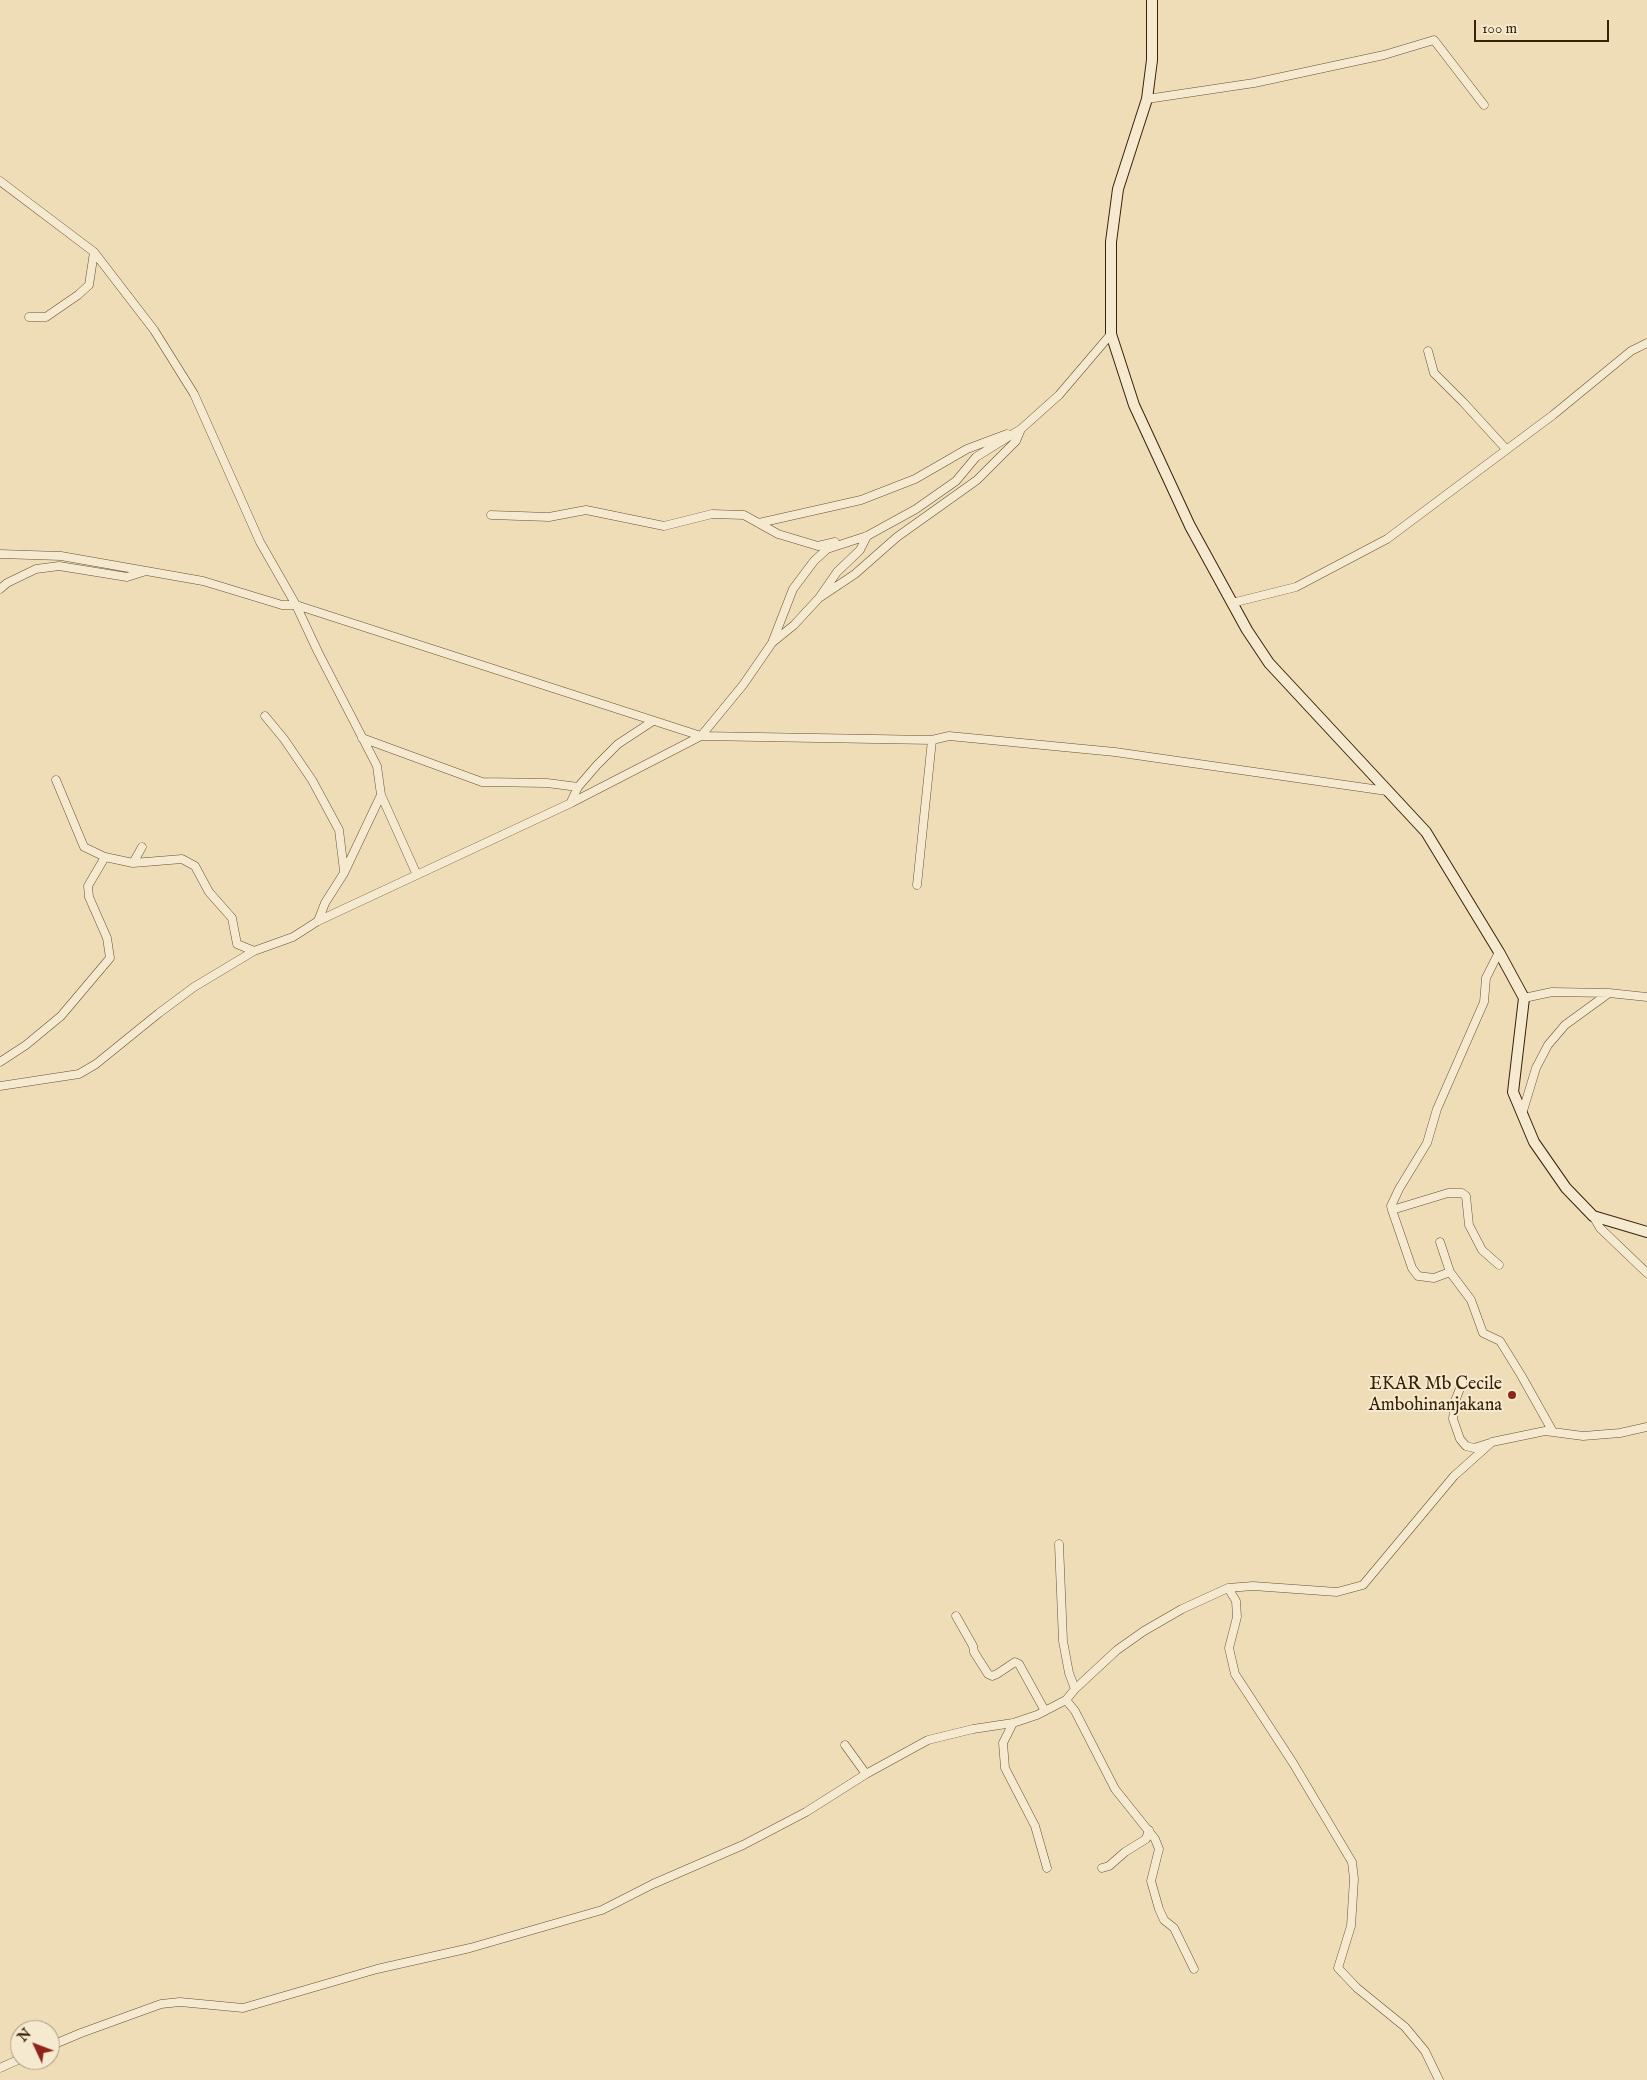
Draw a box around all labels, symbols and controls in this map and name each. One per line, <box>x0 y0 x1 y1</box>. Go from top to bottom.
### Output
scale bar <box>1477 10 1612 42</box>
text: 100 m <box>1482 19 1517 38</box>
place label: EKAR Mb Cecile Ambohinanjakana <box>1369 1374 1502 1416</box>
marker: EKAR Mb Cecile Ambohinanjakana <box>1506 1389 1518 1401</box>
north arrow <box>10 2020 60 2070</box>
text: N <box>14 2025 35 2046</box>

